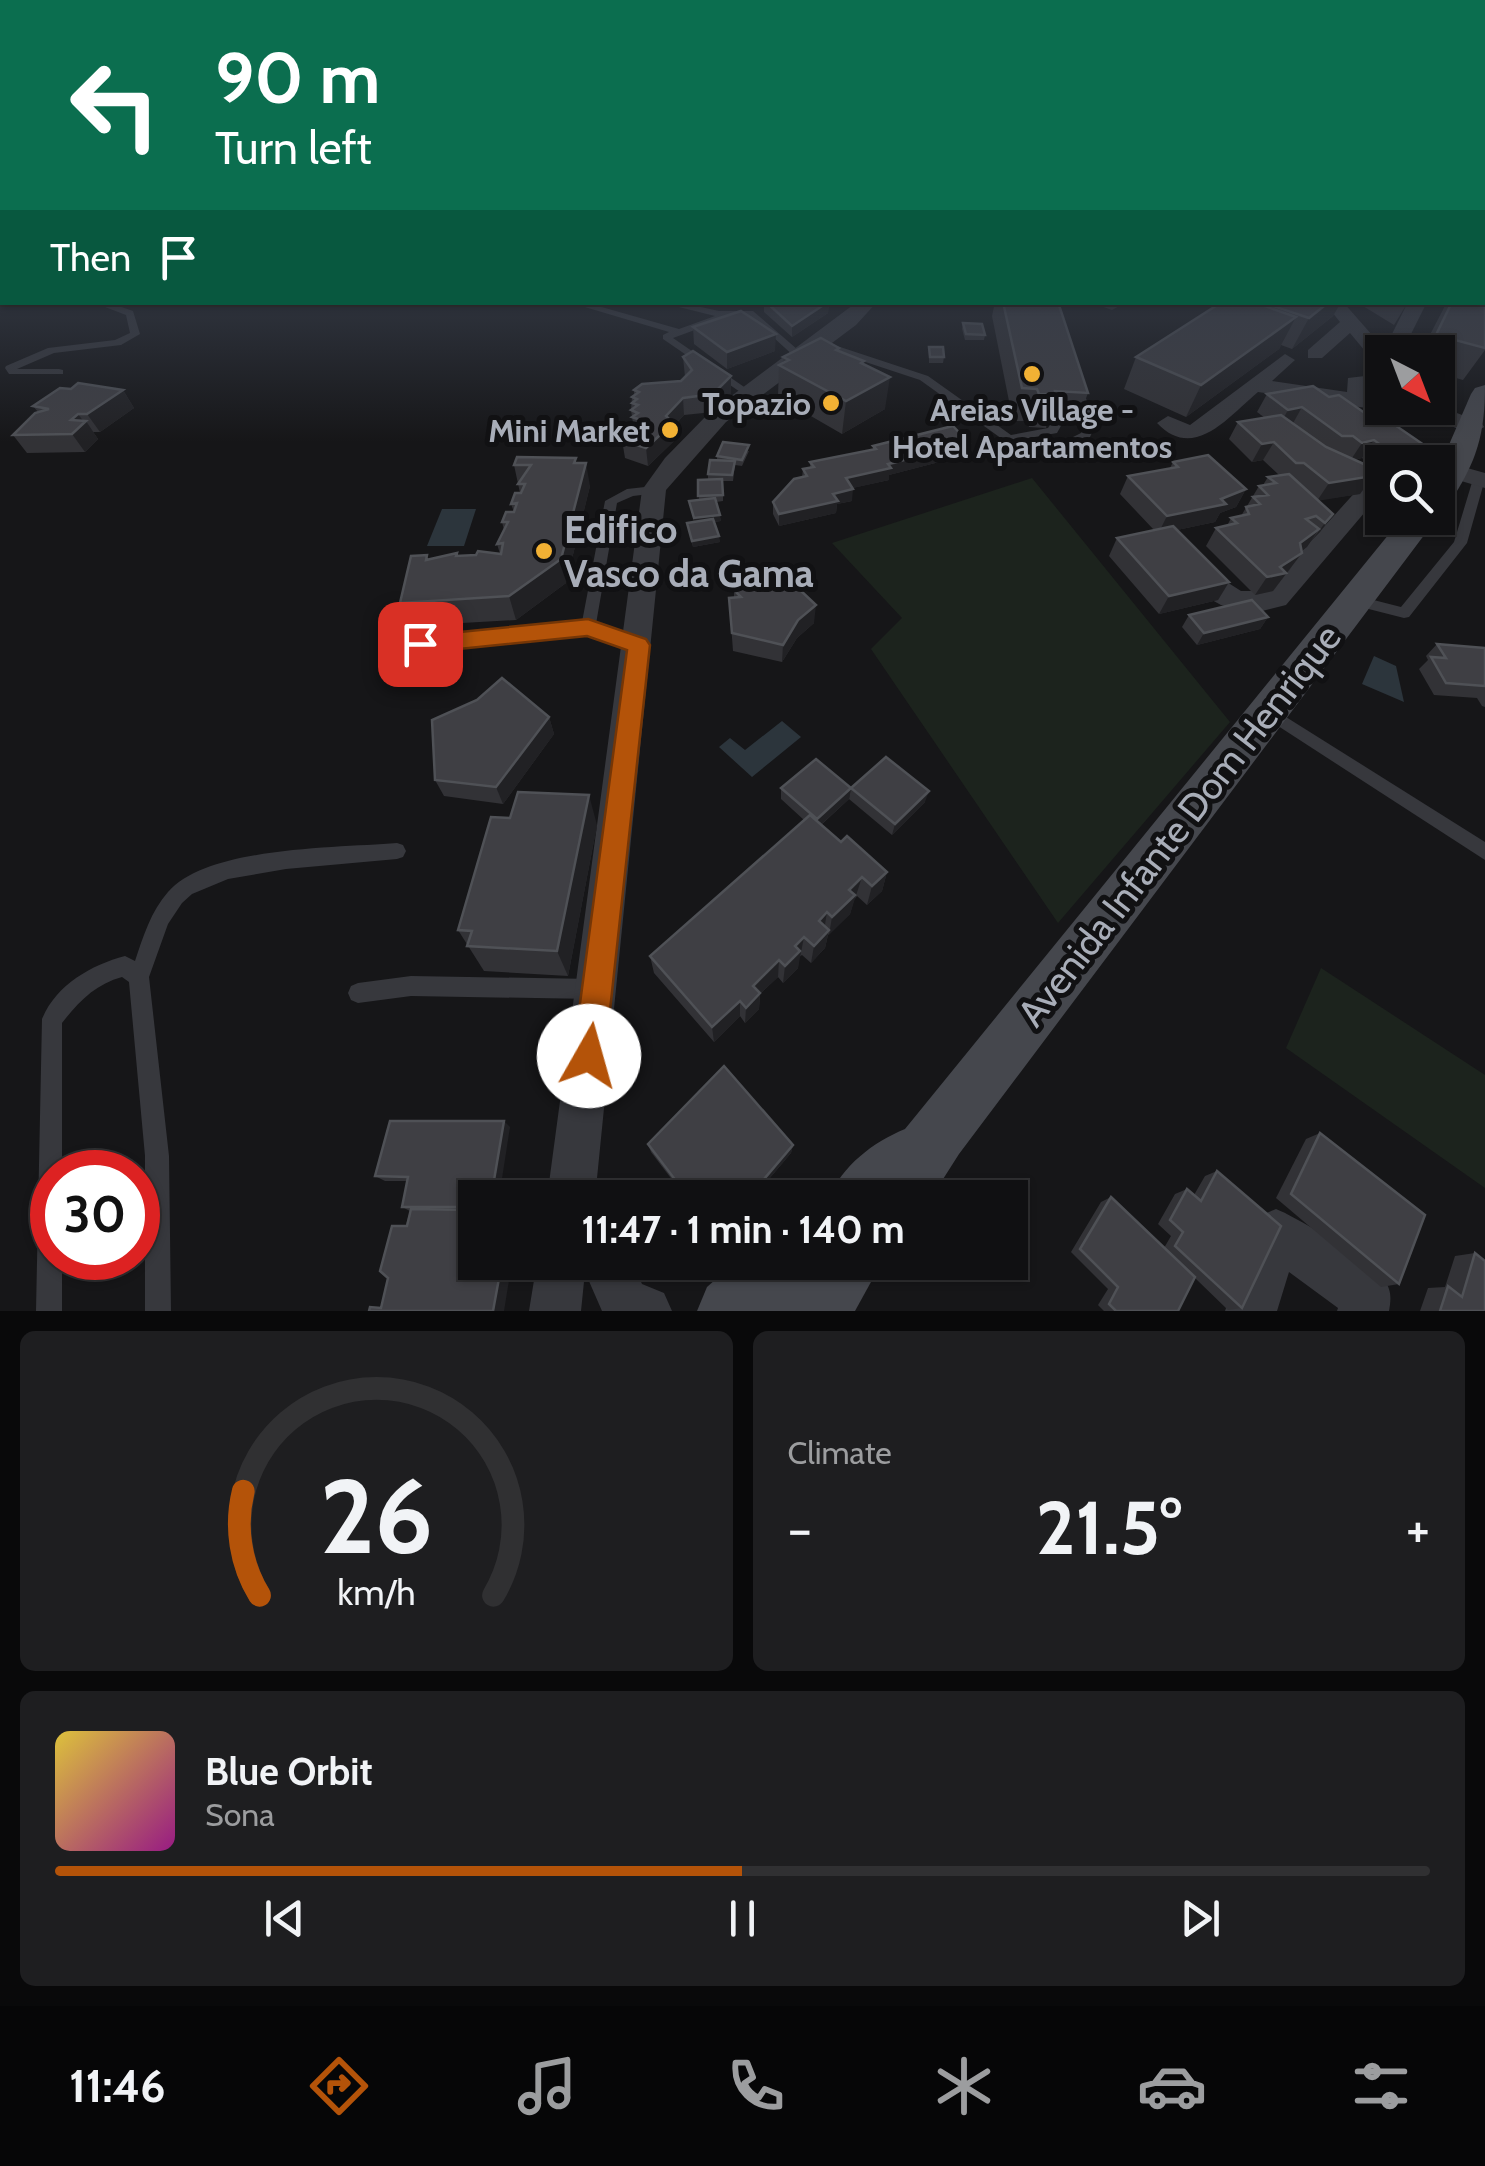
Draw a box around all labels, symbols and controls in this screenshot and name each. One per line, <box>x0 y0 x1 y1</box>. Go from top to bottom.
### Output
text: 90 m <box>215 35 380 121</box>
icon: left <box>50 40 180 170</box>
text: Turn left <box>215 121 372 175</box>
icon: arrive <box>151 230 206 285</box>
text: Then <box>50 234 131 281</box>
north arrow <box>1365 335 1455 425</box>
map controls <box>1365 335 1455 535</box>
marker: Areias Village - Hotel Apartamentos <box>1021 363 1043 385</box>
place label: Topazio <box>702 384 811 423</box>
place label: Areias Village - Hotel Apartamentos <box>892 390 1172 466</box>
marker: Topazio <box>820 392 842 414</box>
place label: Mini Market <box>488 411 650 450</box>
marker: Mini Market <box>659 419 681 441</box>
button: search <box>1365 445 1455 535</box>
place label: Edifico Vasco da Gama <box>564 506 814 597</box>
marker: Edifico Vasco da Gama <box>533 540 555 562</box>
pin <box>378 602 463 687</box>
street label: Avenida Infante Dom Henrique <box>1007 615 1351 1035</box>
icon: arrive <box>393 617 448 672</box>
position arrow <box>537 1004 641 1108</box>
speed limit sign: 30 <box>30 1150 160 1280</box>
text: 11:47 · 1 min · 140 m <box>581 1206 905 1253</box>
text: Climate <box>788 1433 892 1472</box>
text: 26 <box>320 1453 433 1579</box>
text: 21.5° <box>1036 1482 1182 1573</box>
text: − <box>788 1495 812 1562</box>
text: + <box>1406 1495 1430 1562</box>
text: km/h <box>337 1571 415 1614</box>
text: Blue Orbit <box>205 1748 373 1795</box>
text: Sona <box>205 1795 275 1834</box>
icon: previous <box>257 1891 312 1946</box>
icon: pause <box>715 1891 770 1946</box>
icon: next <box>1173 1891 1228 1946</box>
icon: directions <box>304 2051 374 2121</box>
icon: music <box>512 2051 582 2121</box>
icon: phone <box>721 2051 791 2121</box>
icon: climate <box>929 2051 999 2121</box>
icon: car <box>1137 2051 1207 2121</box>
icon: filters <box>1346 2051 1416 2121</box>
text: 11:46 <box>69 2059 166 2113</box>

